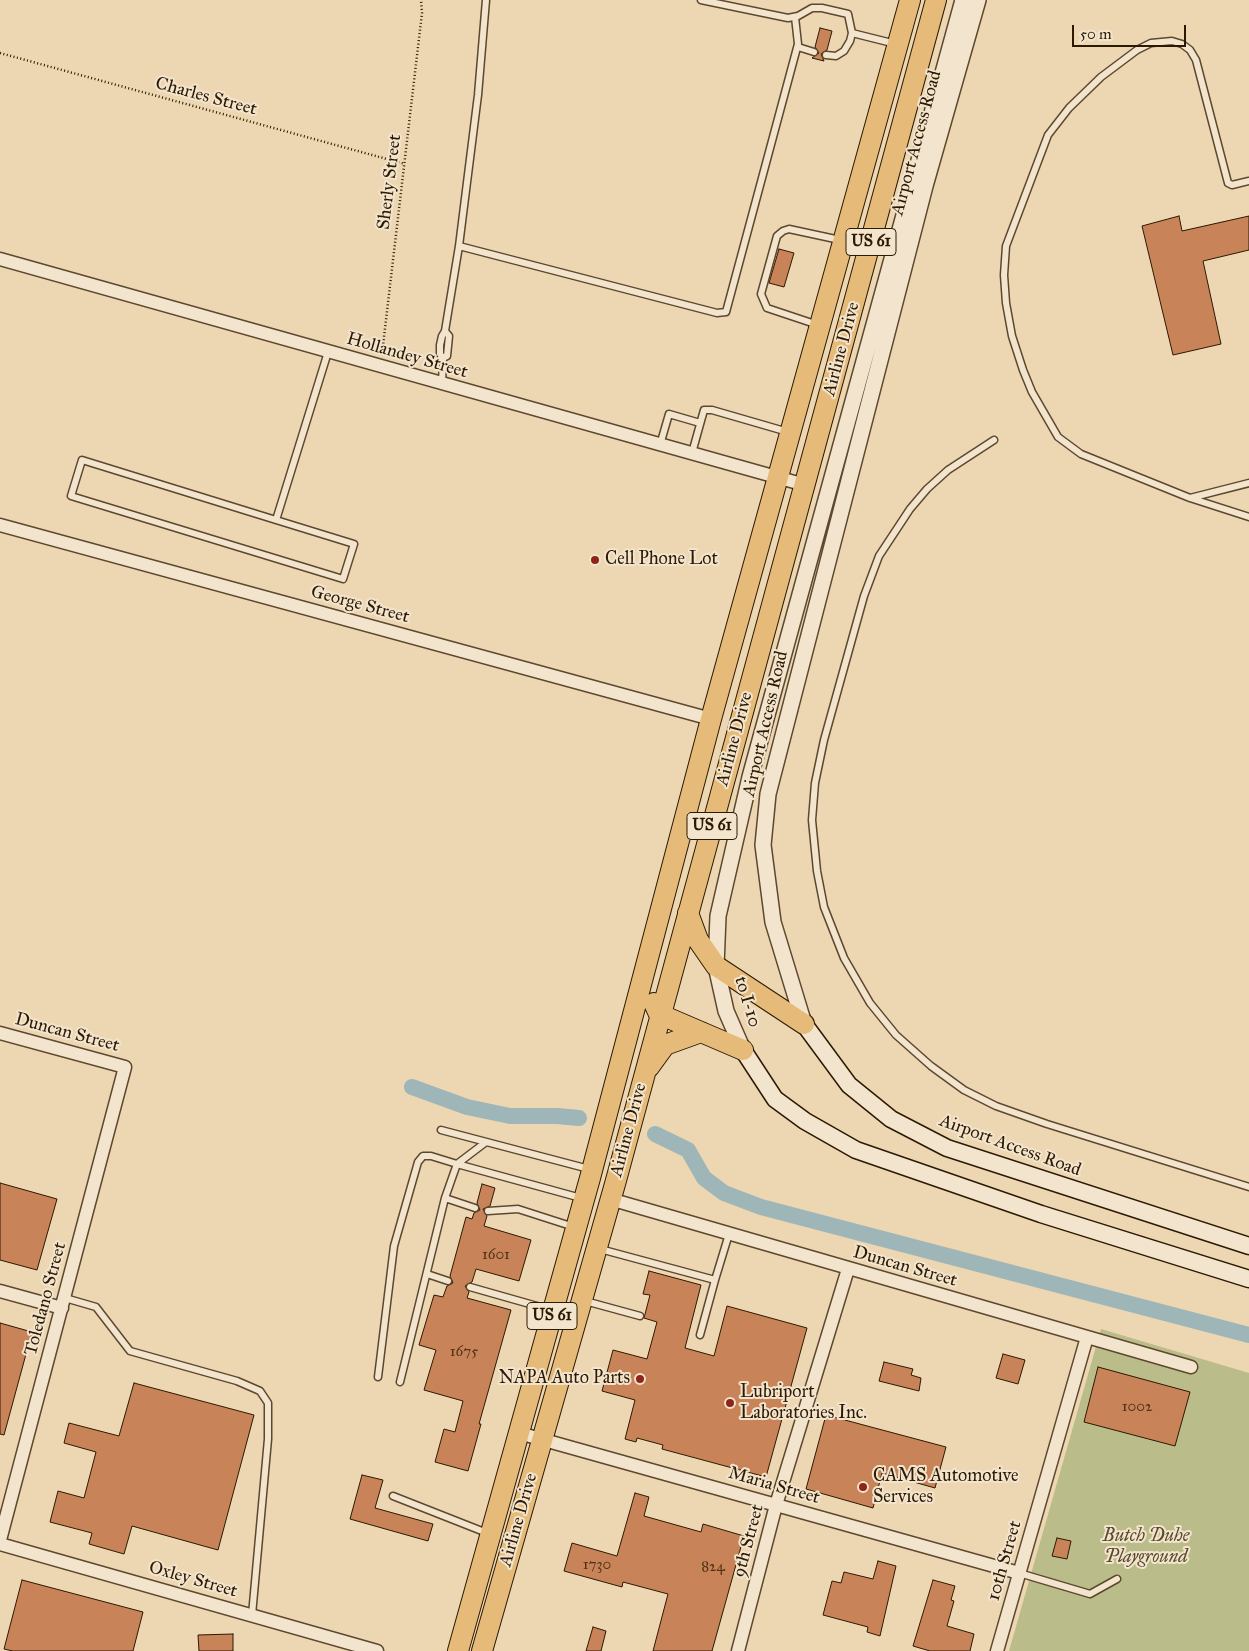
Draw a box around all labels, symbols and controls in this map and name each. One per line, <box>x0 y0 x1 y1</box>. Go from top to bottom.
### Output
scale bar <box>1074 15 1188 47</box>
text: 50 m <box>1080 25 1112 43</box>
street label: Airport Access Road <box>887 68 947 218</box>
street label: Charles Street <box>153 73 259 121</box>
street label: Sherly Street <box>373 133 407 231</box>
road number: US 61 <box>846 228 896 256</box>
street label: Airline Drive <box>819 300 865 398</box>
street label: Hollandey Street <box>344 328 470 384</box>
place label: Cell Phone Lot <box>605 549 718 571</box>
marker: Cell Phone Lot <box>589 554 601 566</box>
street label: George Street <box>308 581 412 629</box>
street label: Airport Access Road <box>739 649 793 799</box>
street label: Airline Drive <box>712 690 758 788</box>
road number: US 61 <box>687 812 737 839</box>
street label: to I-10 <box>729 974 765 1030</box>
street label: Duncan Street <box>12 1009 122 1057</box>
street label: Airline Drive <box>606 1081 652 1179</box>
street label: Airport Access Road <box>936 1110 1084 1182</box>
street label: Toledano Street <box>20 1240 72 1358</box>
street label: Duncan Street <box>851 1242 959 1292</box>
house number: 1601 <box>482 1246 510 1264</box>
road number: US 61 <box>527 1302 577 1330</box>
house number: 1675 <box>450 1343 478 1361</box>
place label: NAPA Auto Parts <box>499 1368 630 1390</box>
marker: NAPA Auto Parts <box>634 1373 646 1385</box>
place label: Lubriport Laboratories Inc. <box>740 1382 867 1425</box>
marker: Lubriport Laboratories Inc. <box>724 1397 736 1409</box>
house number: 1002 <box>1122 1398 1152 1416</box>
street label: Maria Street <box>726 1463 822 1509</box>
place label: CAMS Automotive Services <box>873 1466 1019 1508</box>
street label: Airline Drive <box>495 1471 543 1569</box>
marker: CAMS Automotive Services <box>857 1481 869 1493</box>
street label: 9th Street <box>729 1502 769 1580</box>
street label: 10th Street <box>983 1518 1027 1604</box>
park label: Butch Duhe Playground <box>1103 1526 1189 1568</box>
house number: 1730 <box>583 1556 611 1574</box>
street label: Oxley Street <box>146 1557 240 1603</box>
house number: 824 <box>701 1558 725 1576</box>

